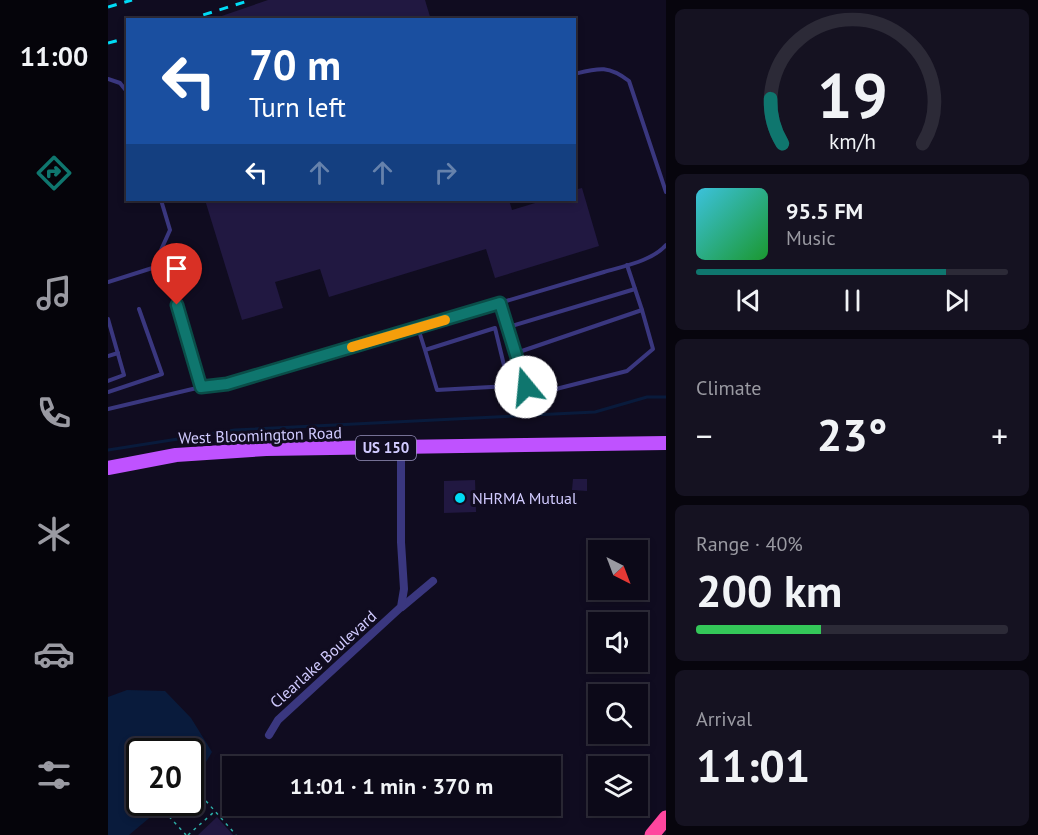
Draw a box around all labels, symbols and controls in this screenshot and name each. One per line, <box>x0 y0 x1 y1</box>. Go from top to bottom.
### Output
text: 70 m <box>249 37 341 92</box>
text: 11:00 <box>20 39 88 73</box>
icon: left <box>150 42 228 120</box>
text: 19 <box>817 54 887 135</box>
text: Turn left <box>249 90 346 124</box>
text: km/h <box>828 127 875 155</box>
icon: directions <box>33 152 75 194</box>
icon: left <box>240 156 273 189</box>
icon: ahead <box>303 156 336 189</box>
icon: ahead <box>366 156 399 189</box>
icon: right <box>429 156 462 189</box>
text: 95.5 FM <box>786 197 863 225</box>
text: Music <box>786 225 835 251</box>
pin <box>151 243 202 305</box>
icon: arrive <box>160 252 193 285</box>
icon: music <box>33 272 75 314</box>
icon: previous <box>732 284 765 317</box>
icon: pause <box>836 284 869 317</box>
icon: next <box>940 284 973 317</box>
position arrow <box>494 355 558 419</box>
text: Climate <box>696 375 762 401</box>
icon: phone <box>33 392 75 434</box>
text: 23° <box>817 405 887 463</box>
text: − <box>696 414 713 457</box>
text: + <box>991 414 1008 457</box>
street label: West Bloomington Road <box>178 422 342 448</box>
road number: US 150 <box>356 436 416 460</box>
place label: NHRMA Mutual <box>472 488 577 508</box>
marker: NHRMA Mutual <box>453 491 467 505</box>
icon: climate <box>33 513 75 555</box>
text: Range · 40% <box>696 531 803 557</box>
north arrow <box>588 540 648 600</box>
map controls <box>588 540 648 816</box>
text: 200 km <box>696 561 842 619</box>
street label: Clearlake Boulevard <box>266 606 380 712</box>
button: sound <box>588 612 648 672</box>
icon: car <box>33 633 75 675</box>
button: search <box>588 684 648 744</box>
text: Arrival <box>696 706 752 732</box>
text: 11:01 <box>696 736 810 794</box>
speed limit sign: 20 <box>126 738 204 816</box>
icon: filters <box>33 754 75 796</box>
button: layers <box>588 756 648 816</box>
text: 11:01 · 1 min · 370 m <box>290 772 493 800</box>

